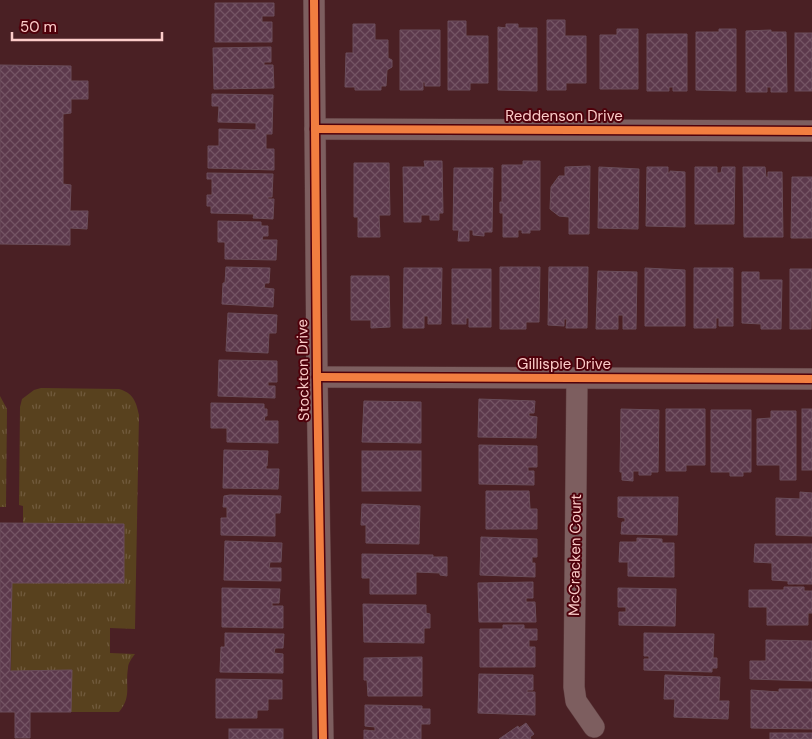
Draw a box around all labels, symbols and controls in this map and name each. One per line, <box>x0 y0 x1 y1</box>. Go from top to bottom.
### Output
scale bar <box>12 10 162 42</box>
text: 50 m <box>20 17 57 37</box>
street label: Reddenson Drive <box>505 106 623 126</box>
street label: Stockton Drive <box>292 319 314 421</box>
street label: Gillispie Drive <box>517 354 611 374</box>
street label: McCracken Court <box>564 494 586 616</box>

